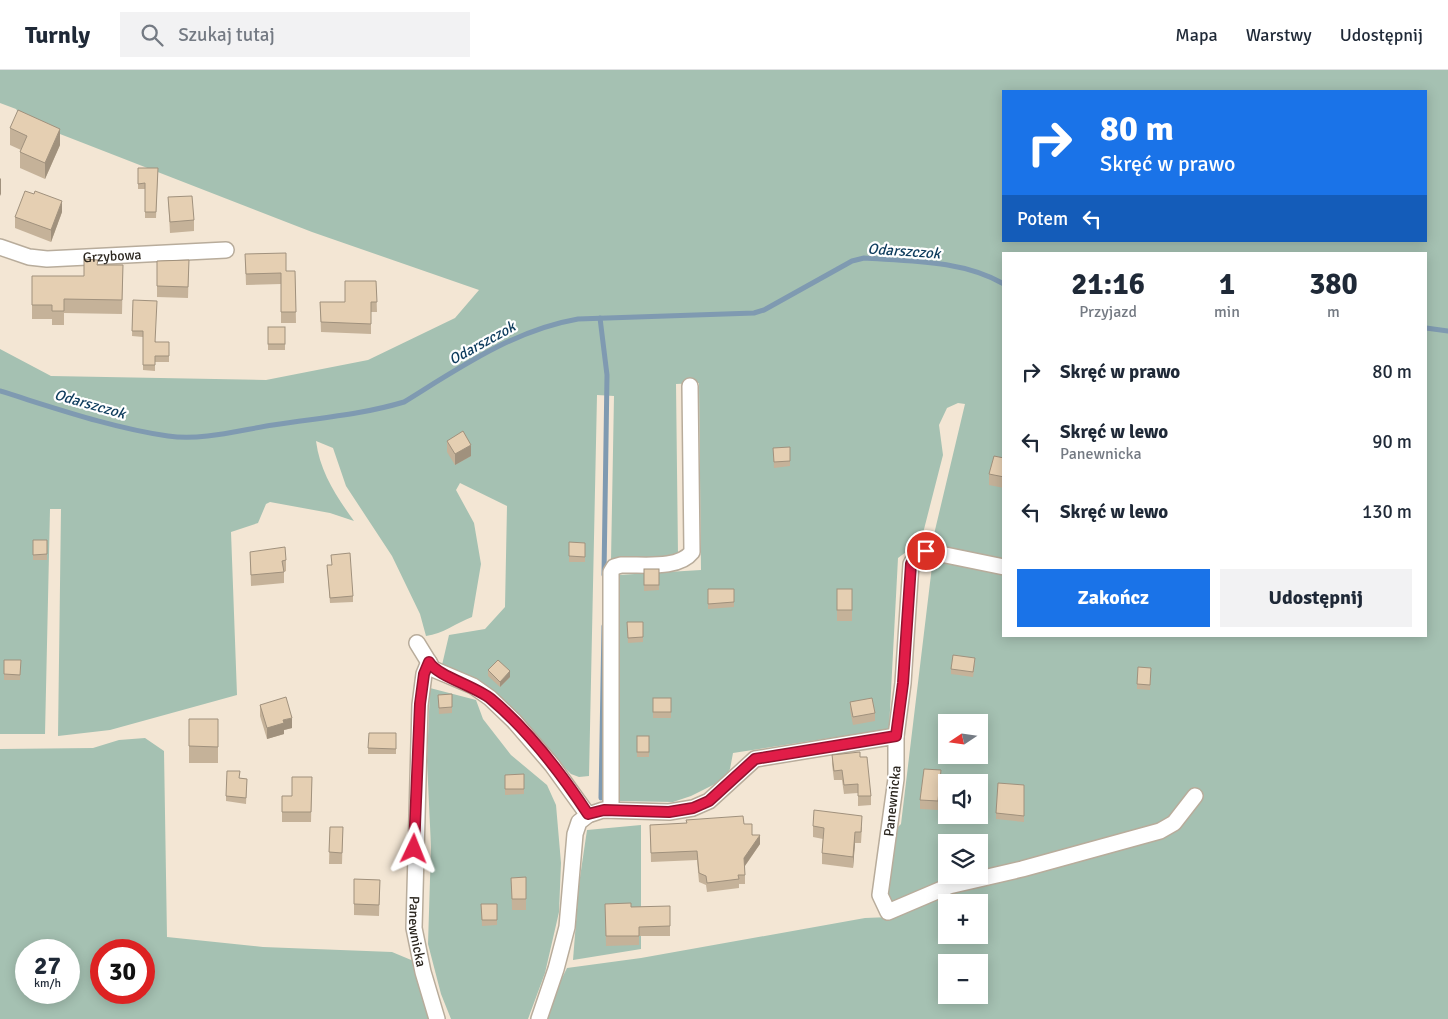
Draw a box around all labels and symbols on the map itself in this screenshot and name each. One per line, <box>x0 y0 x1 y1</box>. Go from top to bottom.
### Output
water label: Odarszczok <box>867 239 942 263</box>
street label: Grzybowa <box>82 246 142 266</box>
water label: Odarszczok <box>446 317 520 369</box>
water label: Odarszczok <box>52 385 129 423</box>
pin <box>905 530 947 572</box>
north arrow <box>938 714 988 764</box>
street label: Panewnicka <box>880 765 905 837</box>
position arrow <box>387 822 439 874</box>
street label: Panewnicka <box>405 896 430 968</box>
speed limit sign: 30 <box>90 939 155 1004</box>

